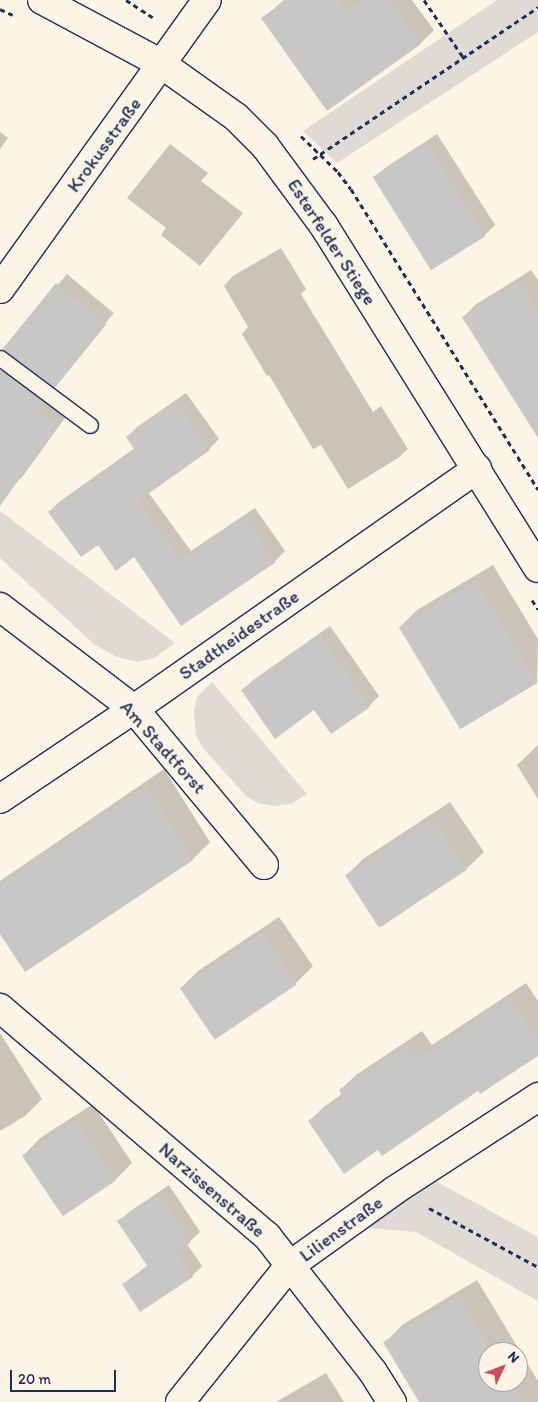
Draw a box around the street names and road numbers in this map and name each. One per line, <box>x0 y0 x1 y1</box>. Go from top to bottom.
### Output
street label: Krokusstraße <box>62 93 146 197</box>
street label: Esterfelder Stiege <box>283 175 381 309</box>
street label: Stadtheidestraße <box>175 585 303 685</box>
street label: Am Stadtforst <box>115 696 211 798</box>
street label: Narzissenstraße <box>154 1138 270 1242</box>
street label: Lilienstraße <box>295 1191 387 1267</box>

